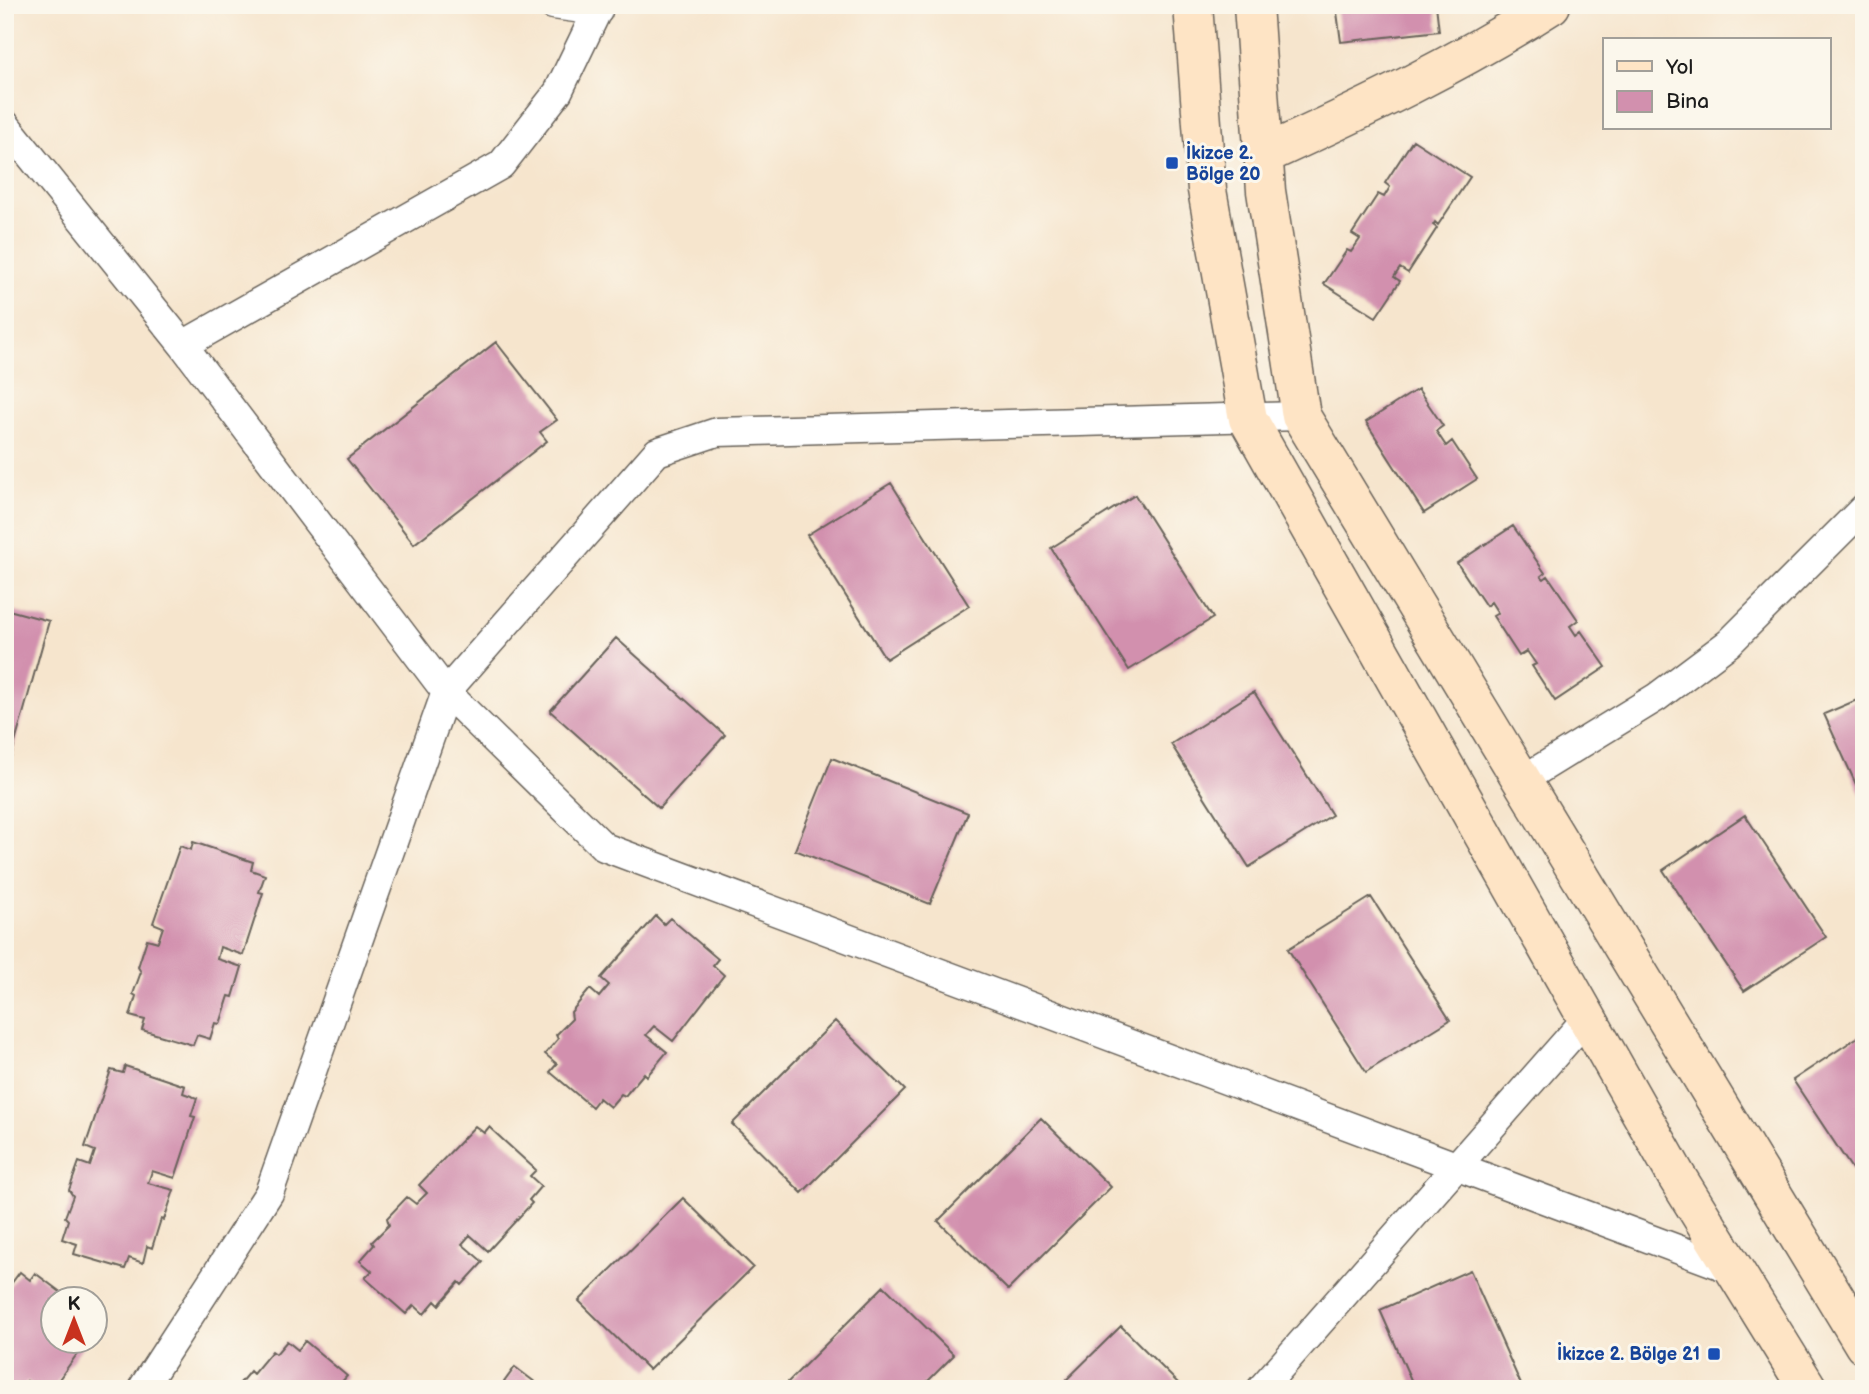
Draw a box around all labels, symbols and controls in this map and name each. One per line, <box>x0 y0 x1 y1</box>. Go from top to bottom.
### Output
legend <box>1603 38 1830 130</box>
text: Yol <box>1665 55 1693 80</box>
text: Bina <box>1666 89 1709 114</box>
place label: İkizce 2. Bölge 20 <box>1186 140 1261 185</box>
marker: İkizce 2. Bölge 20 <box>1164 155 1180 171</box>
north arrow <box>38 1286 108 1356</box>
text: K <box>68 1293 81 1316</box>
place label: İkizce 2. Bölge 21 <box>1557 1341 1700 1365</box>
marker: İkizce 2. Bölge 21 <box>1706 1346 1722 1362</box>

